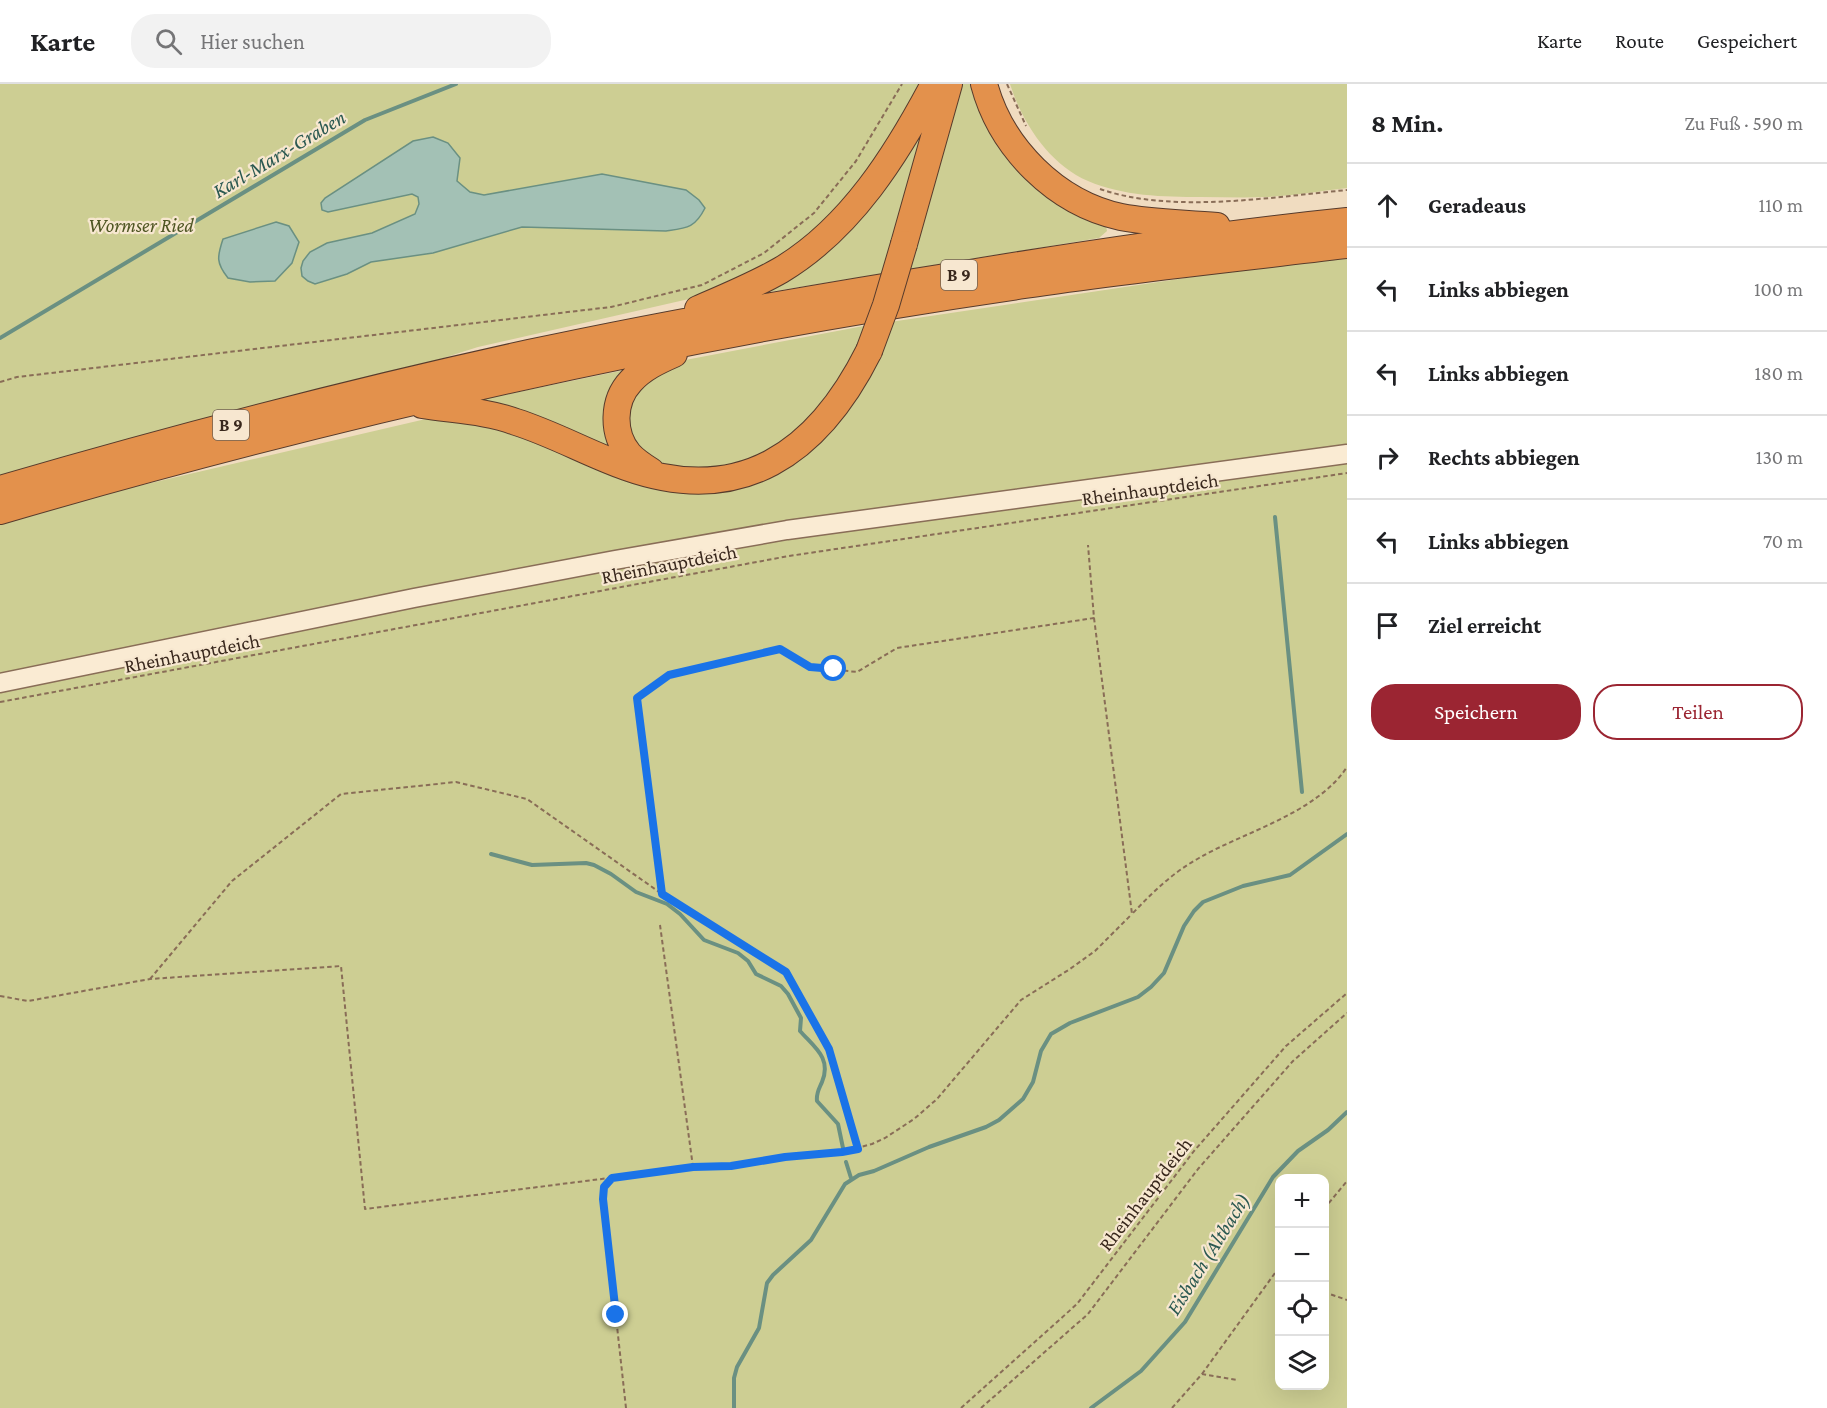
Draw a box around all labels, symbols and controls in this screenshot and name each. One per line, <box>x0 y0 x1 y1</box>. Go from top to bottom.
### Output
search box <box>131 14 551 68</box>
icon: search <box>152 25 185 58</box>
text: Karte <box>30 26 95 57</box>
text: Hier suchen <box>200 29 305 54</box>
text: Karte <box>1537 29 1582 53</box>
text: Route <box>1615 29 1664 53</box>
text: Gespeichert <box>1697 29 1797 53</box>
water label: Karl-Marx-Graben <box>208 105 350 203</box>
text: 8 Min. <box>1371 109 1443 138</box>
text: Zu Fuß · 590 m <box>1684 112 1803 134</box>
icon: ahead <box>1371 189 1404 222</box>
text: Geradeaus <box>1428 193 1526 218</box>
text: 110 m <box>1759 194 1803 216</box>
park label: Wormser Ried <box>88 214 194 236</box>
road number: B 9 <box>941 260 977 290</box>
icon: left <box>1371 273 1404 306</box>
text: Links abbiegen <box>1428 277 1569 302</box>
text: 100 m <box>1754 278 1803 300</box>
icon: left <box>1371 357 1404 390</box>
text: Links abbiegen <box>1428 361 1569 386</box>
text: 180 m <box>1754 362 1803 384</box>
road number: B 9 <box>213 410 249 440</box>
icon: right <box>1371 441 1404 474</box>
text: Rechts abbiegen <box>1428 445 1580 470</box>
text: 130 m <box>1756 446 1803 468</box>
street label: Rheinhauptdeich <box>1080 468 1220 510</box>
icon: left <box>1371 525 1404 558</box>
text: Links abbiegen <box>1428 529 1569 554</box>
text: 70 m <box>1763 530 1803 552</box>
street label: Rheinhauptdeich <box>599 540 739 589</box>
icon: arrive <box>1371 609 1404 642</box>
text: Ziel erreicht <box>1428 613 1541 638</box>
street label: Rheinhauptdeich <box>122 629 262 678</box>
route start <box>820 655 846 681</box>
button: Speichern <box>1371 684 1581 740</box>
button: Teilen <box>1593 684 1803 740</box>
street label: Rheinhauptdeich <box>1094 1133 1197 1256</box>
map controls <box>1275 1174 1329 1390</box>
button: + <box>1275 1174 1329 1228</box>
water label: Eisbach (Altbach) <box>1161 1189 1255 1319</box>
button: − <box>1275 1228 1329 1282</box>
button: locate <box>1275 1282 1329 1336</box>
route end <box>602 1301 628 1327</box>
button: layers <box>1275 1336 1329 1390</box>

